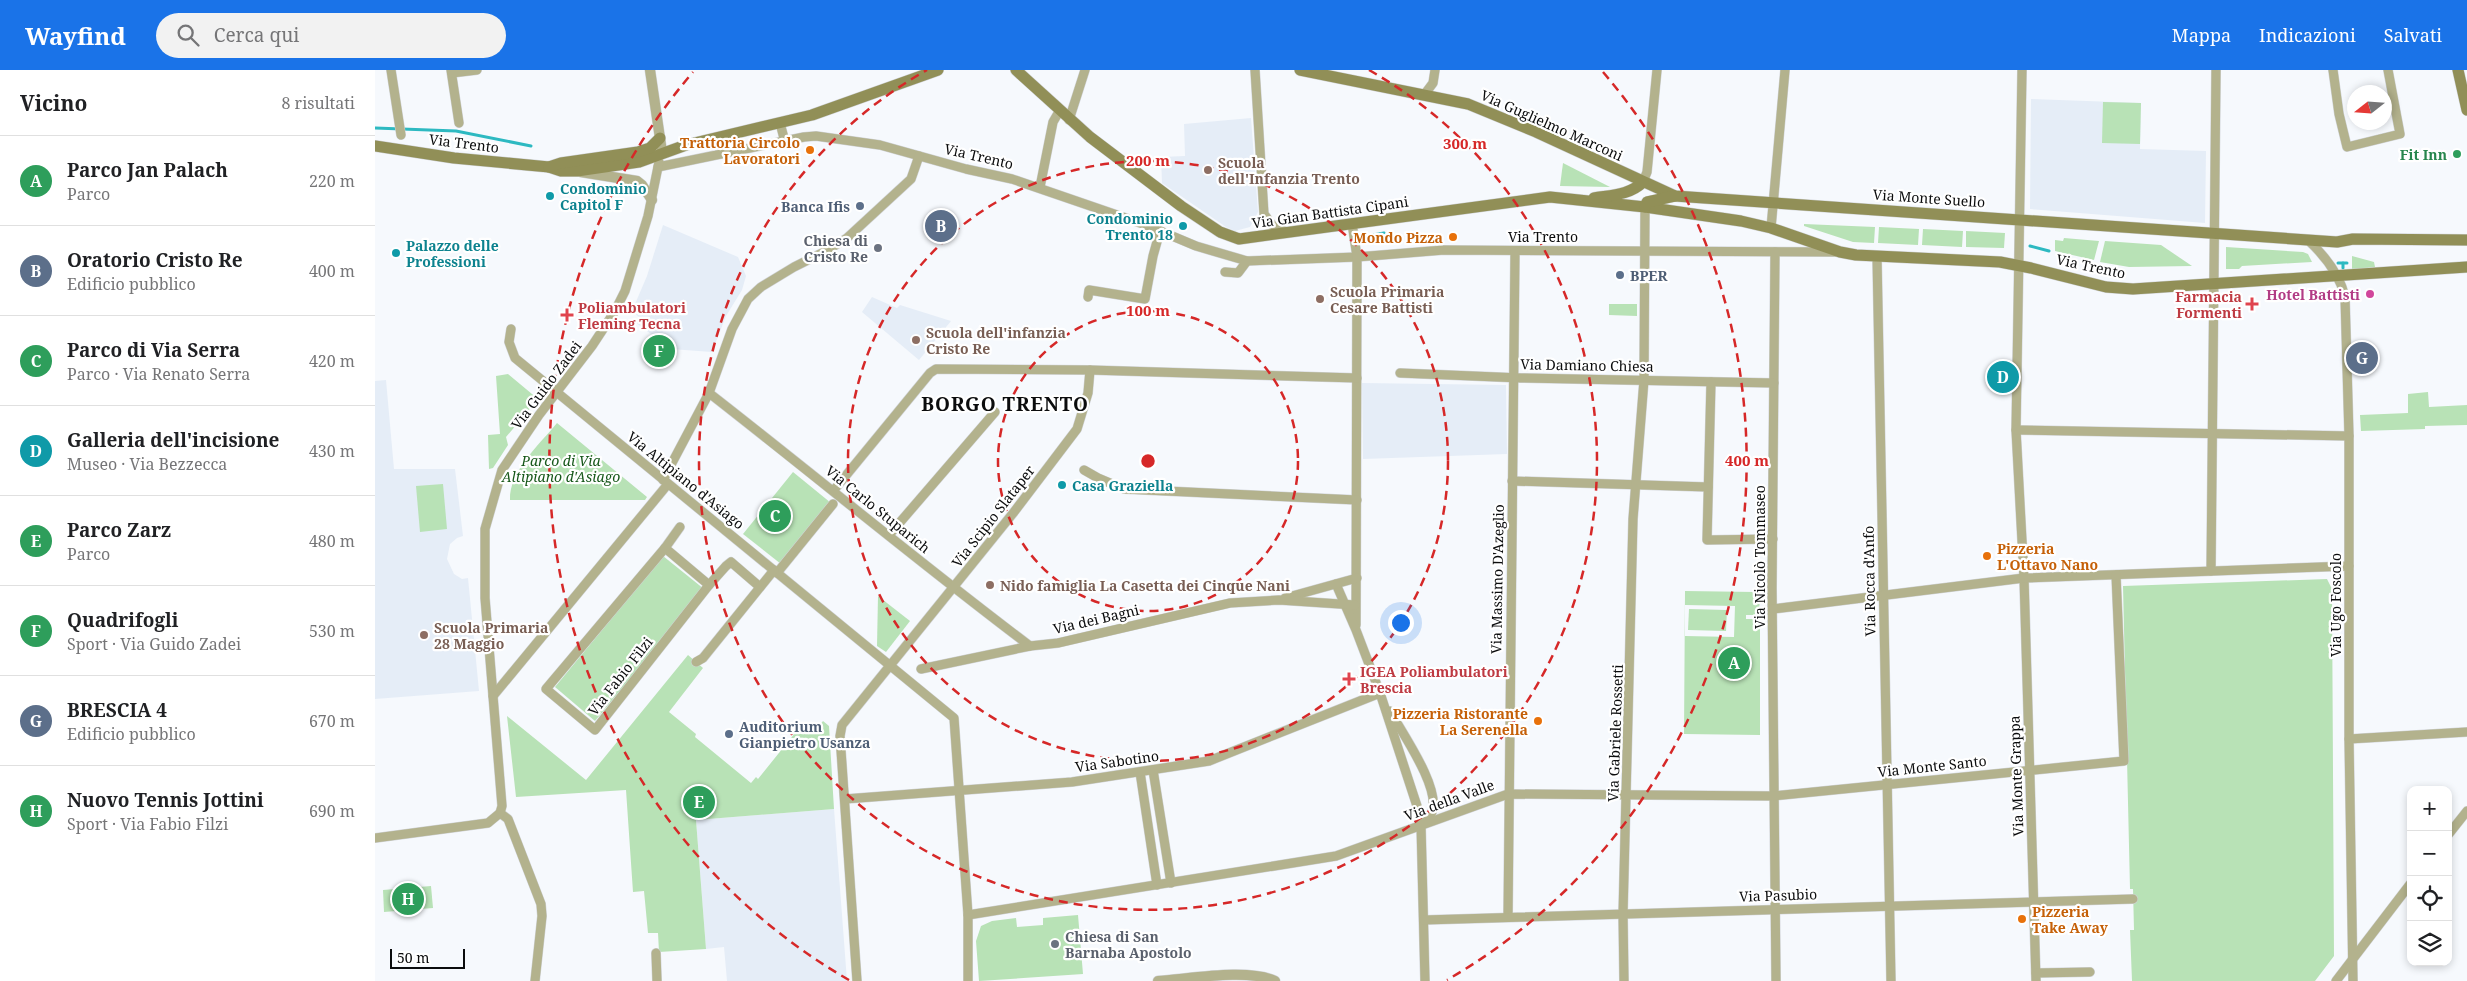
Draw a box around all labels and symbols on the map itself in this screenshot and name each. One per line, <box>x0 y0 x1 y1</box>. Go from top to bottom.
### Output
street label: Via Guglielmo Marconi <box>1478 85 1626 165</box>
north arrow <box>2347 85 2392 130</box>
street label: Via Trento <box>428 129 500 157</box>
place label: Trattoria Circolo Lavoratori <box>680 133 800 168</box>
text: 300 m <box>1443 133 1487 153</box>
street label: Via Trento <box>943 139 1015 173</box>
marker: Trattoria Circolo Lavoratori <box>804 144 816 156</box>
place label: Fit Inn <box>2400 145 2447 164</box>
marker: Fit Inn <box>2451 148 2463 160</box>
text: 200 m <box>1126 150 1170 170</box>
place label: Scuola dell'Infanzia Trento <box>1218 153 1360 188</box>
marker: Scuola dell'Infanzia Trento <box>1202 164 1214 176</box>
place label: Condominio Capitol F <box>560 179 647 214</box>
street label: Via Monte Suello <box>1872 185 1986 211</box>
marker: Condominio Capitol F <box>544 190 556 202</box>
street label: Via Gian Battista Cipani <box>1251 192 1410 232</box>
place label: Banca Ifis <box>781 197 850 216</box>
marker: Banca Ifis <box>854 200 866 212</box>
pin: B <box>925 207 957 245</box>
place label: Condominio Trento 18 <box>1086 209 1173 244</box>
marker: Condominio Trento 18 <box>1177 220 1189 232</box>
street label: Via Trento <box>1508 227 1578 246</box>
place label: Mondo Pizza <box>1353 228 1443 247</box>
place label: Chiesa di Cristo Re <box>804 231 868 266</box>
marker: Mondo Pizza <box>1447 231 1459 243</box>
place label: Palazzo delle Professioni <box>406 236 499 271</box>
marker: Chiesa di Cristo Re <box>872 242 884 254</box>
marker: Palazzo delle Professioni <box>390 247 402 259</box>
street label: Via Trento <box>2055 249 2127 283</box>
place label: BPER <box>1630 266 1668 285</box>
marker: BPER <box>1614 269 1626 281</box>
place label: Scuola Primaria Cesare Battisti <box>1330 282 1444 317</box>
place label: Hotel Battisti <box>2266 285 2360 304</box>
place label: Farmacia Formenti <box>2175 287 2242 322</box>
marker: Hotel Battisti <box>2364 288 2376 300</box>
marker: Scuola Primaria Cesare Battisti <box>1314 293 1326 305</box>
place label: Poliambulatori Fleming Tecna <box>578 298 686 333</box>
marker: Farmacia Formenti <box>2246 298 2258 310</box>
text: 100 m <box>1126 300 1170 320</box>
marker: Poliambulatori Fleming Tecna <box>560 308 574 322</box>
place label: Scuola dell'infanzia Cristo Re <box>926 323 1066 358</box>
pin: F <box>643 332 675 370</box>
marker: Scuola dell'infanzia Cristo Re <box>910 334 922 346</box>
street label: Via Guido Zadei <box>507 337 586 433</box>
pin: G <box>2346 339 2378 377</box>
street label: Via Damiano Chiesa <box>1520 354 1654 376</box>
pin: D <box>1987 358 2019 396</box>
district label: BORGO TRENTO <box>921 391 1089 417</box>
street label: Via Altipiano d'Asiago <box>623 427 749 533</box>
text: 400 m <box>1725 450 1769 470</box>
park label: Parco di Via Altipiano d'Asiago <box>501 451 620 486</box>
centre of rings <box>1139 452 1157 470</box>
street label: Via Carlo Stuparich <box>822 461 934 557</box>
street label: Via Scipio Slataper <box>947 461 1039 571</box>
place label: Casa Graziella <box>1072 476 1173 495</box>
marker: Casa Graziella <box>1056 479 1068 491</box>
street label: Via Nicolò Tommaseo <box>1750 485 1769 629</box>
pin: C <box>759 497 791 535</box>
street label: Via Massimo D'Azeglio <box>1486 504 1508 654</box>
street label: Via Rocca d'Anfo <box>1859 525 1879 637</box>
place label: Pizzeria L'Ottavo Nano <box>1997 539 2098 574</box>
marker: Pizzeria L'Ottavo Nano <box>1981 550 1993 562</box>
street label: Via Ugo Foscolo <box>2326 553 2345 657</box>
place label: Nido famiglia La Casetta dei Cinque Nani <box>1000 576 1290 595</box>
marker: Nido famiglia La Casetta dei Cinque Nani <box>984 579 996 591</box>
street label: Via dei Bagni <box>1051 600 1141 638</box>
your location <box>1388 610 1414 636</box>
place label: Scuola Primaria 28 Maggio <box>434 618 548 653</box>
marker: Scuola Primaria 28 Maggio <box>418 629 430 641</box>
street label: Via Fabio Filzi <box>583 632 657 719</box>
pin: A <box>1718 644 1750 682</box>
place label: IGEA Poliambulatori Brescia <box>1360 662 1508 697</box>
street label: Via Gabriele Rossetti <box>1603 663 1627 802</box>
marker: IGEA Poliambulatori Brescia <box>1342 672 1356 686</box>
place label: Pizzeria Ristorante La Serenella <box>1393 704 1528 739</box>
marker: Pizzeria Ristorante La Serenella <box>1532 715 1544 727</box>
street label: Via Monte Grappa <box>2004 715 2028 837</box>
place label: Auditorium Gianpietro Usanza <box>739 717 870 752</box>
marker: Auditorium Gianpietro Usanza <box>723 728 735 740</box>
street label: Via Sabotino <box>1074 746 1160 776</box>
street label: Via Monte Santo <box>1877 751 1987 781</box>
street label: Via della Valle <box>1401 775 1497 825</box>
pin: E <box>683 783 715 821</box>
pin: H <box>392 880 424 918</box>
street label: Via Pasubio <box>1739 884 1817 906</box>
place label: Pizzeria Take Away <box>2032 902 2109 937</box>
marker: Pizzeria Take Away <box>2016 913 2028 925</box>
place label: Chiesa di San Barnaba Apostolo <box>1065 927 1192 962</box>
marker: Chiesa di San Barnaba Apostolo <box>1049 938 1061 950</box>
scale bar <box>390 946 465 969</box>

